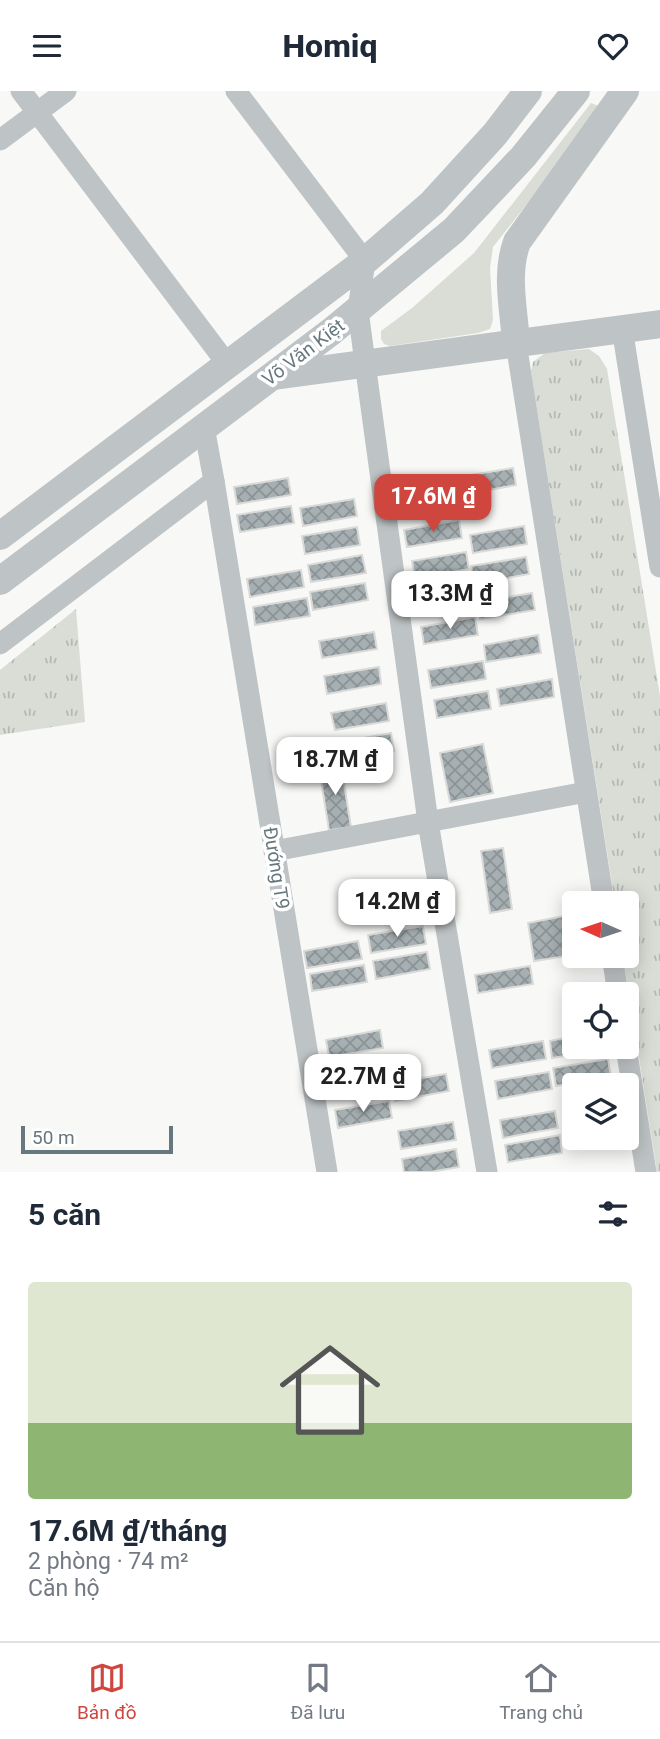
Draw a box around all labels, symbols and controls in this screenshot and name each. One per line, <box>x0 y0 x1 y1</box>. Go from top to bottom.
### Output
icon: menu <box>28 27 66 65</box>
text: Homiq <box>283 27 377 65</box>
icon: heart <box>594 27 632 65</box>
street label: Võ Văn Kiệt <box>258 314 349 391</box>
pin: 17.6M ₫ <box>368 475 498 534</box>
text: 17.6M ₫ <box>390 483 476 510</box>
pin: 13.3M ₫ <box>385 571 515 631</box>
text: 13.3M ₫ <box>407 580 493 607</box>
pin: 18.7M ₫ <box>270 737 400 797</box>
text: 18.7M ₫ <box>292 746 378 773</box>
street label: Đướng T9 <box>259 825 294 911</box>
pin: 14.2M ₫ <box>332 879 462 939</box>
text: 14.2M ₫ <box>354 888 440 915</box>
north arrow <box>562 891 639 968</box>
map controls <box>562 891 639 1150</box>
button: locate <box>562 982 639 1059</box>
pin: 22.7M ₫ <box>298 1055 428 1114</box>
text: 22.7M ₫ <box>320 1063 406 1090</box>
button: layers <box>562 1073 639 1150</box>
scale bar <box>21 1123 173 1155</box>
text: 50 m <box>32 1126 75 1149</box>
icon: filters <box>594 1195 632 1233</box>
text: 5 căn <box>28 1197 101 1232</box>
icon: home <box>267 1327 393 1453</box>
text: 17.6M ₫/tháng <box>28 1513 227 1548</box>
text: 2 phòng · 74 m² <box>28 1548 189 1575</box>
text: Căn hộ <box>28 1575 100 1602</box>
tab: Bản đồ <box>77 1659 137 1724</box>
tab: Đã lưu <box>291 1659 345 1724</box>
tab: Trang chủ <box>499 1659 583 1724</box>

